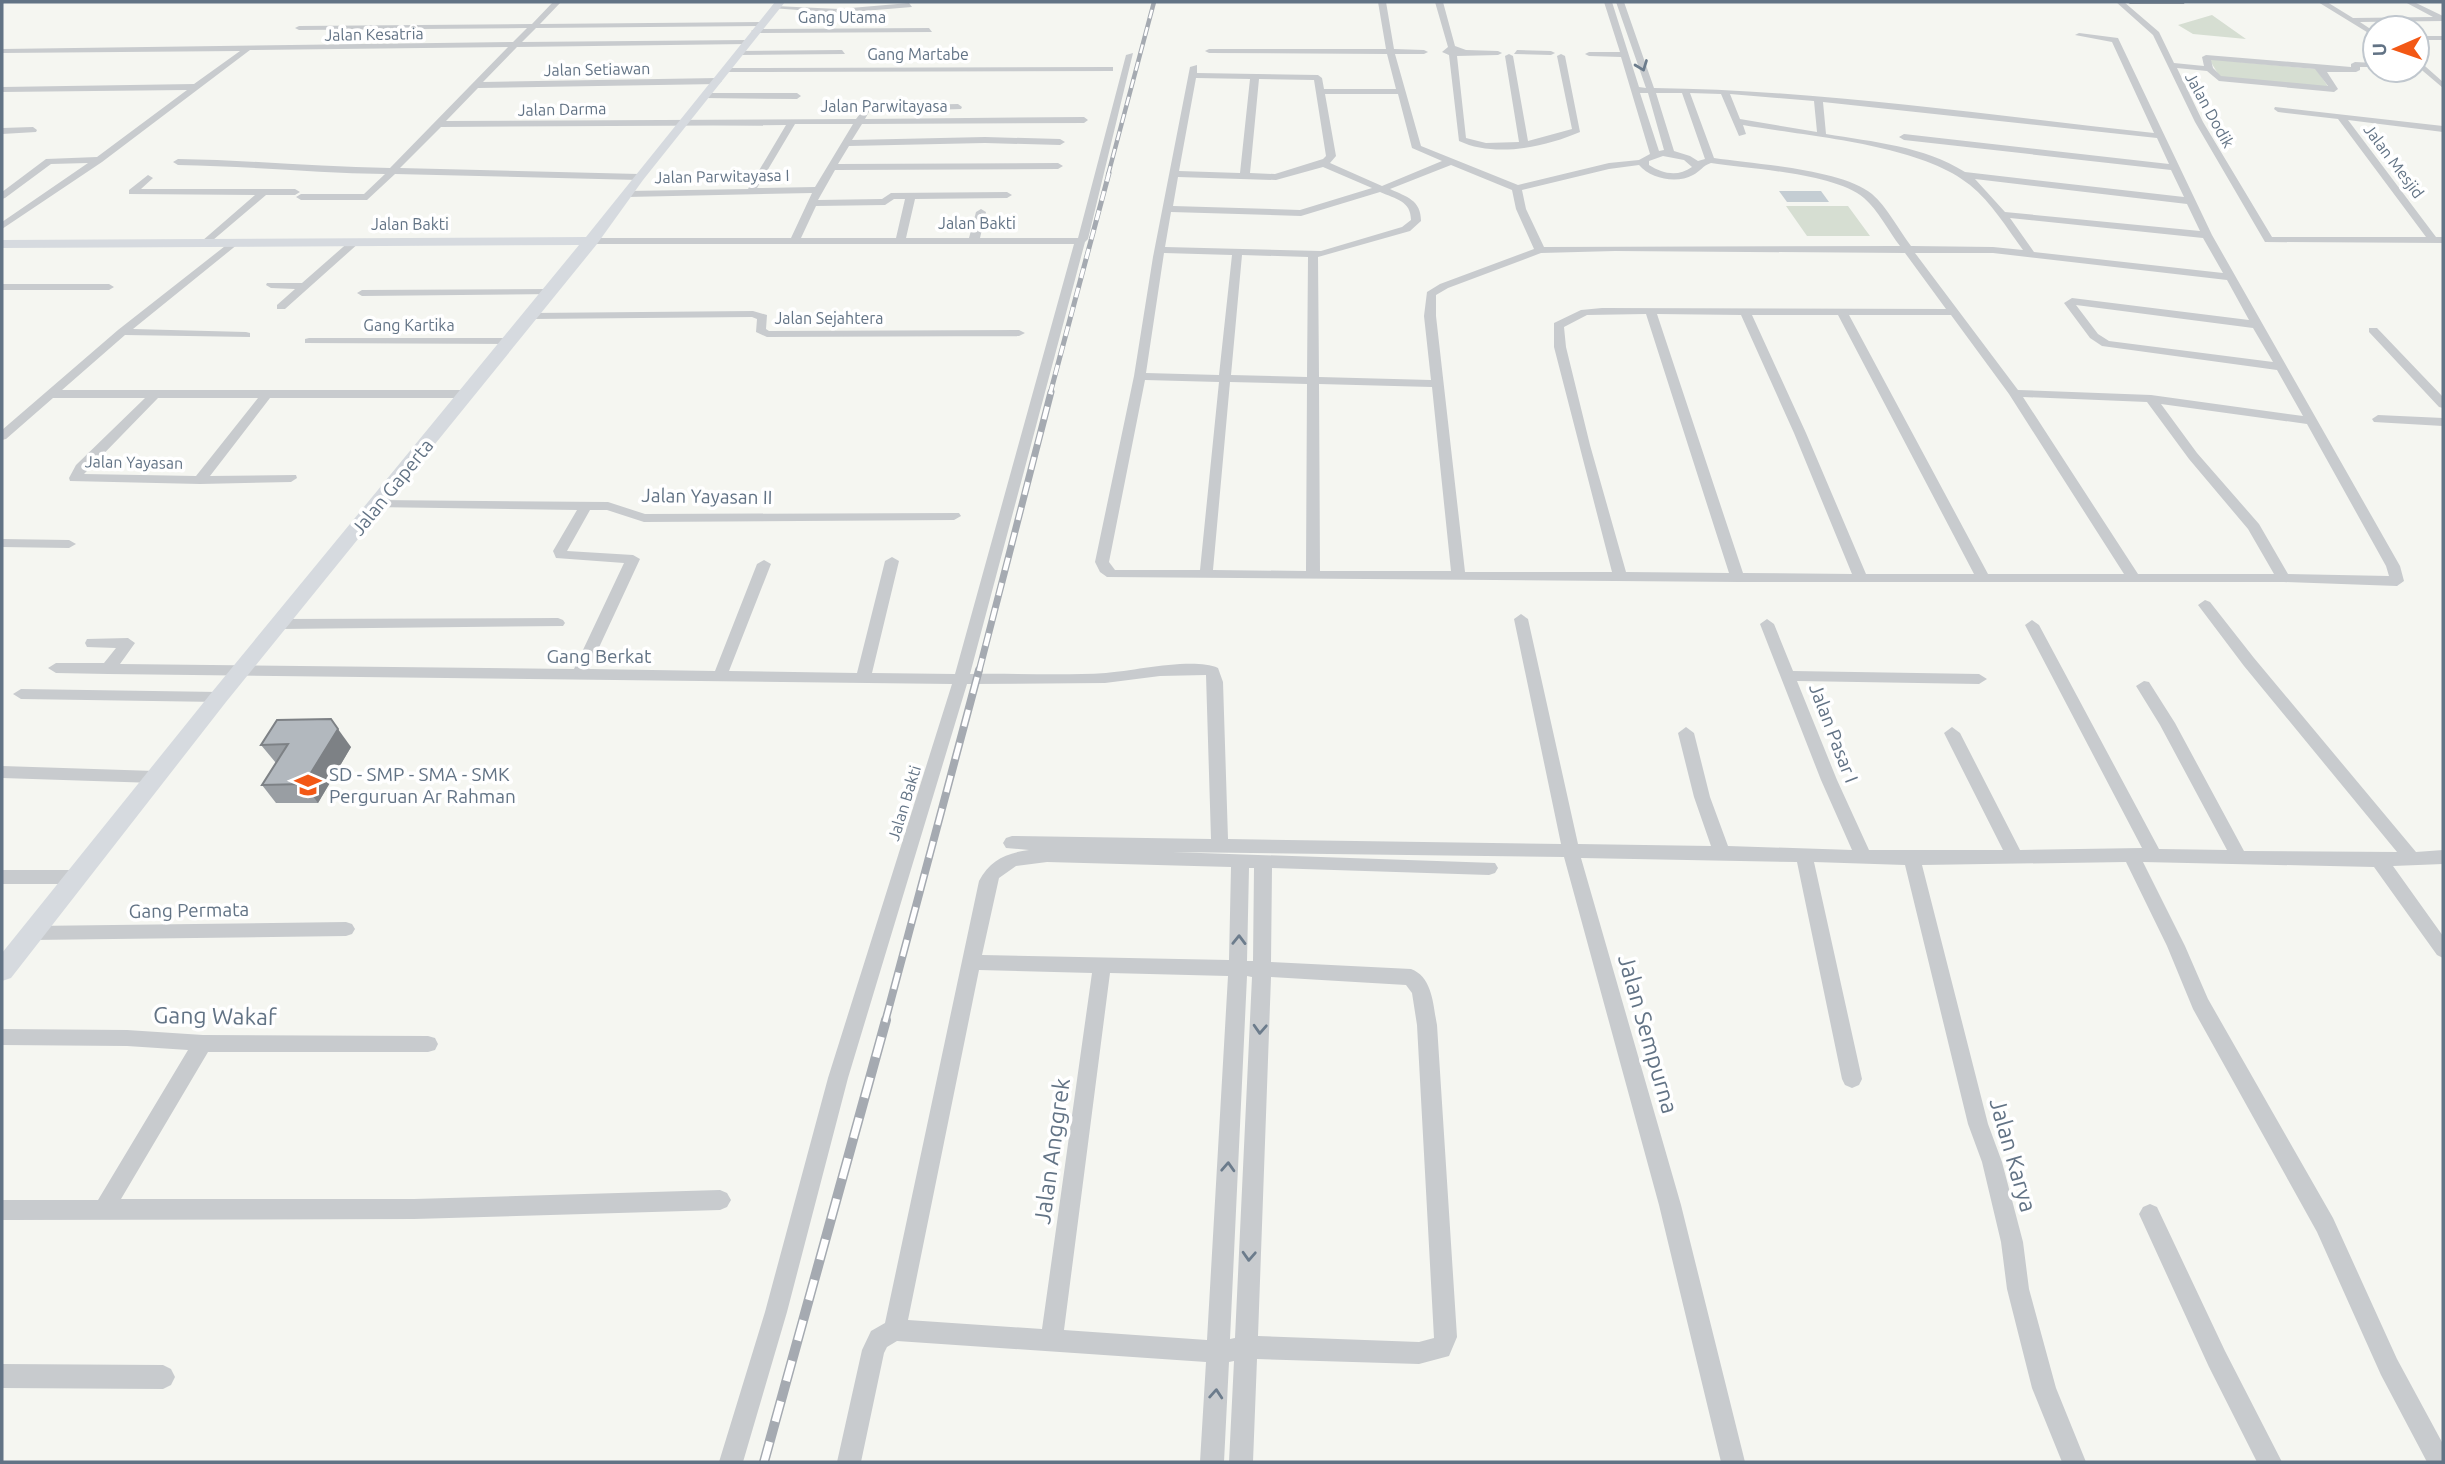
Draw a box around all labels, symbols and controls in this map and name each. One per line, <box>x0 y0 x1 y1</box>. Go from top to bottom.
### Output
street label: Gang Utama <box>798 8 886 26</box>
north arrow <box>2361 14 2431 84</box>
street label: Jalan Kesatria <box>324 24 424 44</box>
text: U <box>2368 43 2390 57</box>
street label: Gang Martabe <box>867 45 969 63</box>
street label: Jalan Setiawan <box>543 59 651 79</box>
one-way arrow <box>1634 60 1648 72</box>
street label: Jalan Dodik <box>2182 69 2238 151</box>
street label: Jalan Parwitayasa <box>820 97 948 115</box>
street label: Jalan Darma <box>517 99 607 119</box>
street label: Jalan Mesjid <box>2360 120 2428 202</box>
street label: Jalan Parwitayasa I <box>654 166 790 186</box>
street label: Jalan Bakti <box>938 214 1016 232</box>
street label: Jalan Bakti <box>371 215 449 233</box>
street label: Jalan Sejahtera <box>774 309 884 327</box>
street label: Gang Kartika <box>363 316 455 334</box>
street label: Jalan Gaperta <box>346 434 438 540</box>
street label: Jalan Yayasan <box>85 452 183 472</box>
street label: Jalan Yayasan II <box>641 484 773 508</box>
street label: Gang Berkat <box>546 645 652 667</box>
street label: Jalan Pasar I <box>1805 680 1863 786</box>
place label: SD - SMP - SMA - SMK Perguruan Ar Rahman <box>329 763 516 807</box>
street label: Jalan Bakti <box>884 763 924 843</box>
school or university icon: SD - SMP - SMA - SMK Perguruan Ar Rahman <box>293 770 323 800</box>
street label: Gang Permata <box>129 898 249 922</box>
one-way arrow <box>1231 934 1247 944</box>
street label: Jalan Sempurna <box>1614 951 1683 1116</box>
street label: Gang Wakaf <box>153 1002 277 1029</box>
one-way arrow <box>1252 1024 1267 1035</box>
street label: Jalan Anggrek <box>1029 1076 1074 1225</box>
street label: Jalan Karya <box>1985 1095 2042 1215</box>
one-way arrow <box>1221 1161 1236 1172</box>
one-way arrow <box>1242 1251 1257 1262</box>
one-way arrow <box>1208 1388 1223 1399</box>

